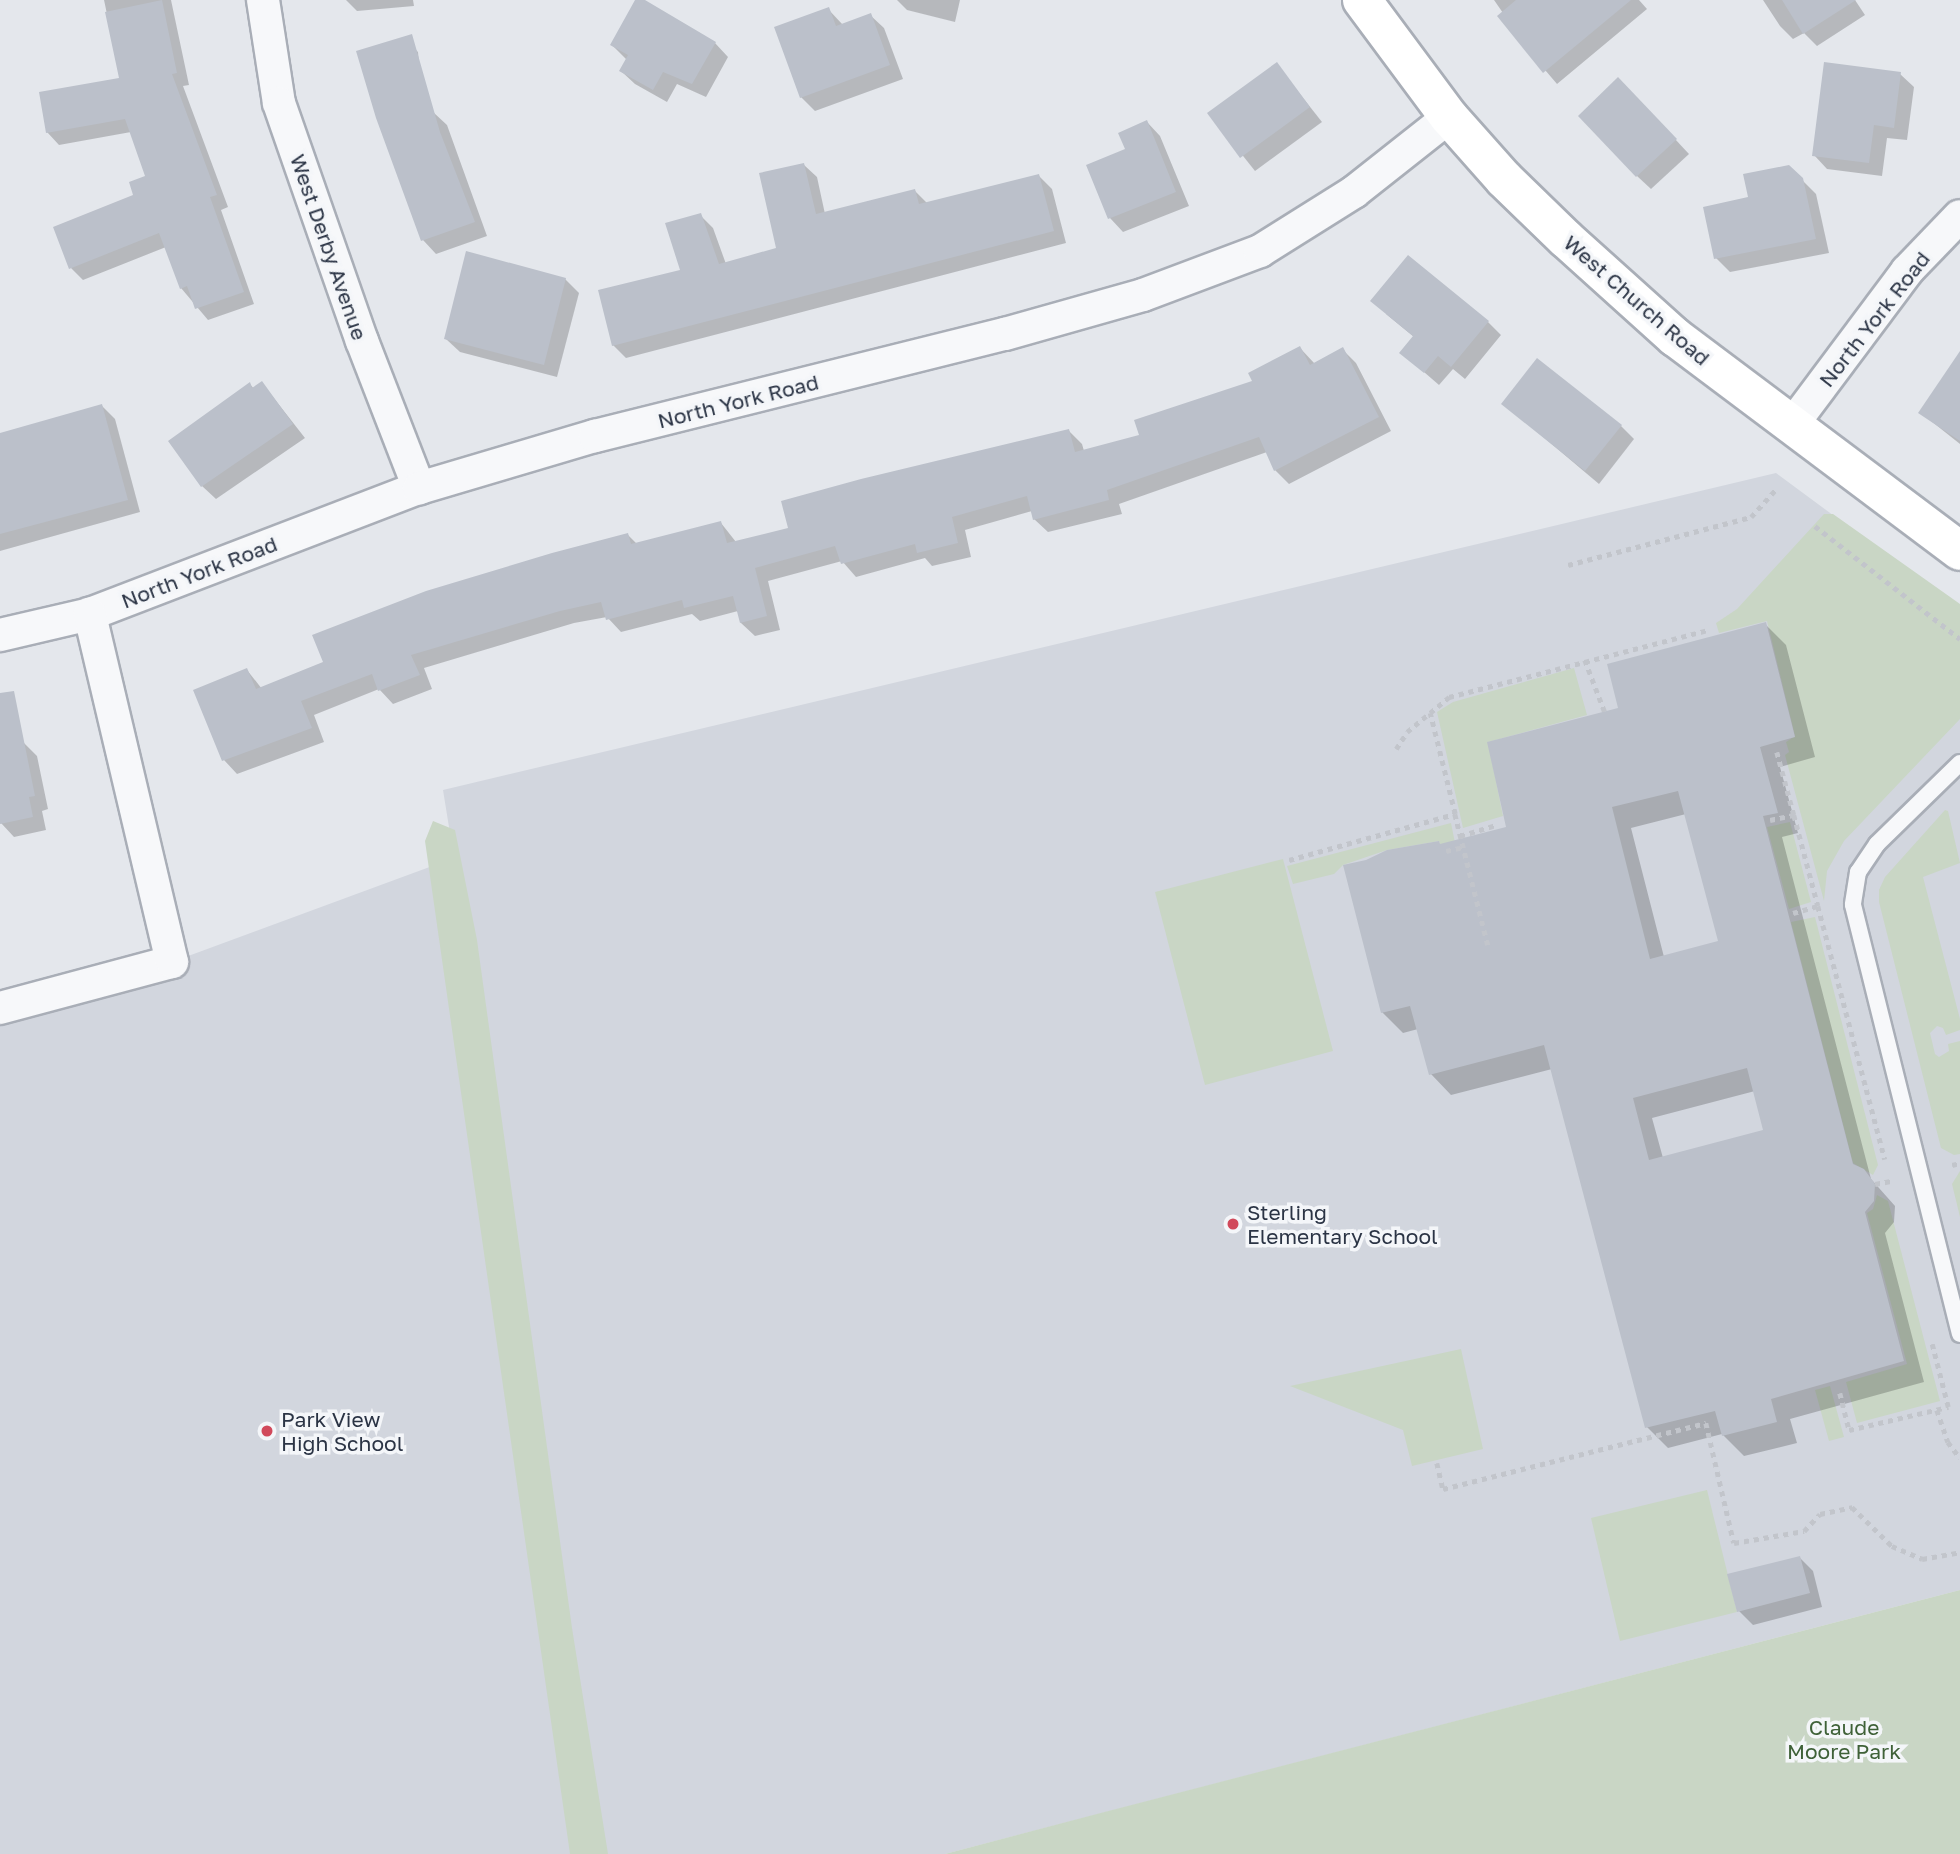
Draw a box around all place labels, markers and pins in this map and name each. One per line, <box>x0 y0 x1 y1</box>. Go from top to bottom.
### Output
place label: Sterling Elementary School <box>1247 1199 1438 1249</box>
marker: Sterling Elementary School <box>1225 1216 1241 1232</box>
place label: Park View High School <box>281 1406 403 1456</box>
marker: Park View High School <box>259 1423 275 1439</box>

